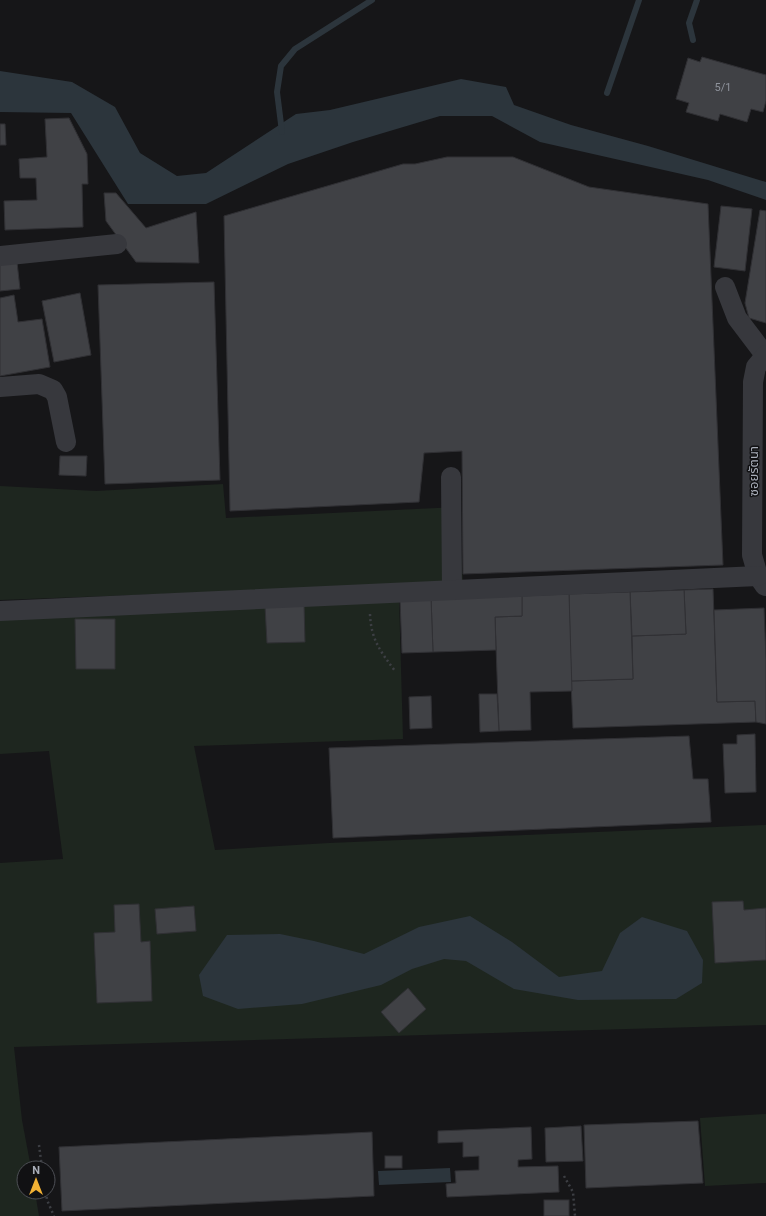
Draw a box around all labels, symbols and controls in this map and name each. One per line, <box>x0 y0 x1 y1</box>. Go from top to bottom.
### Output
house number: 5/1 <box>715 81 731 94</box>
street label: ซอยรัตนา <box>746 446 761 496</box>
north arrow <box>16 1160 56 1200</box>
text: N <box>32 1164 40 1177</box>

